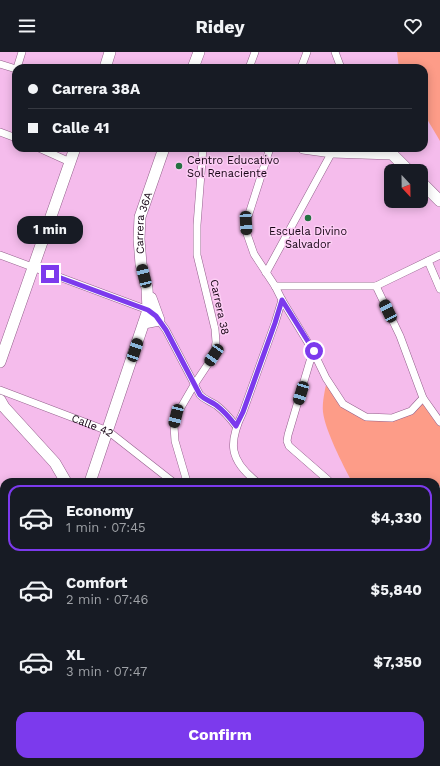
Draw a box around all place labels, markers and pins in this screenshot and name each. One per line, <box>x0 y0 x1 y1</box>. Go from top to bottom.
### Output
place label: Centro Educativo Sol Renaciente <box>187 154 279 180</box>
marker: Centro Educativo Sol Renaciente <box>174 161 184 171</box>
marker: Escuela Divino Salvador <box>303 213 313 223</box>
place label: Escuela Divino Salvador <box>269 225 347 251</box>

